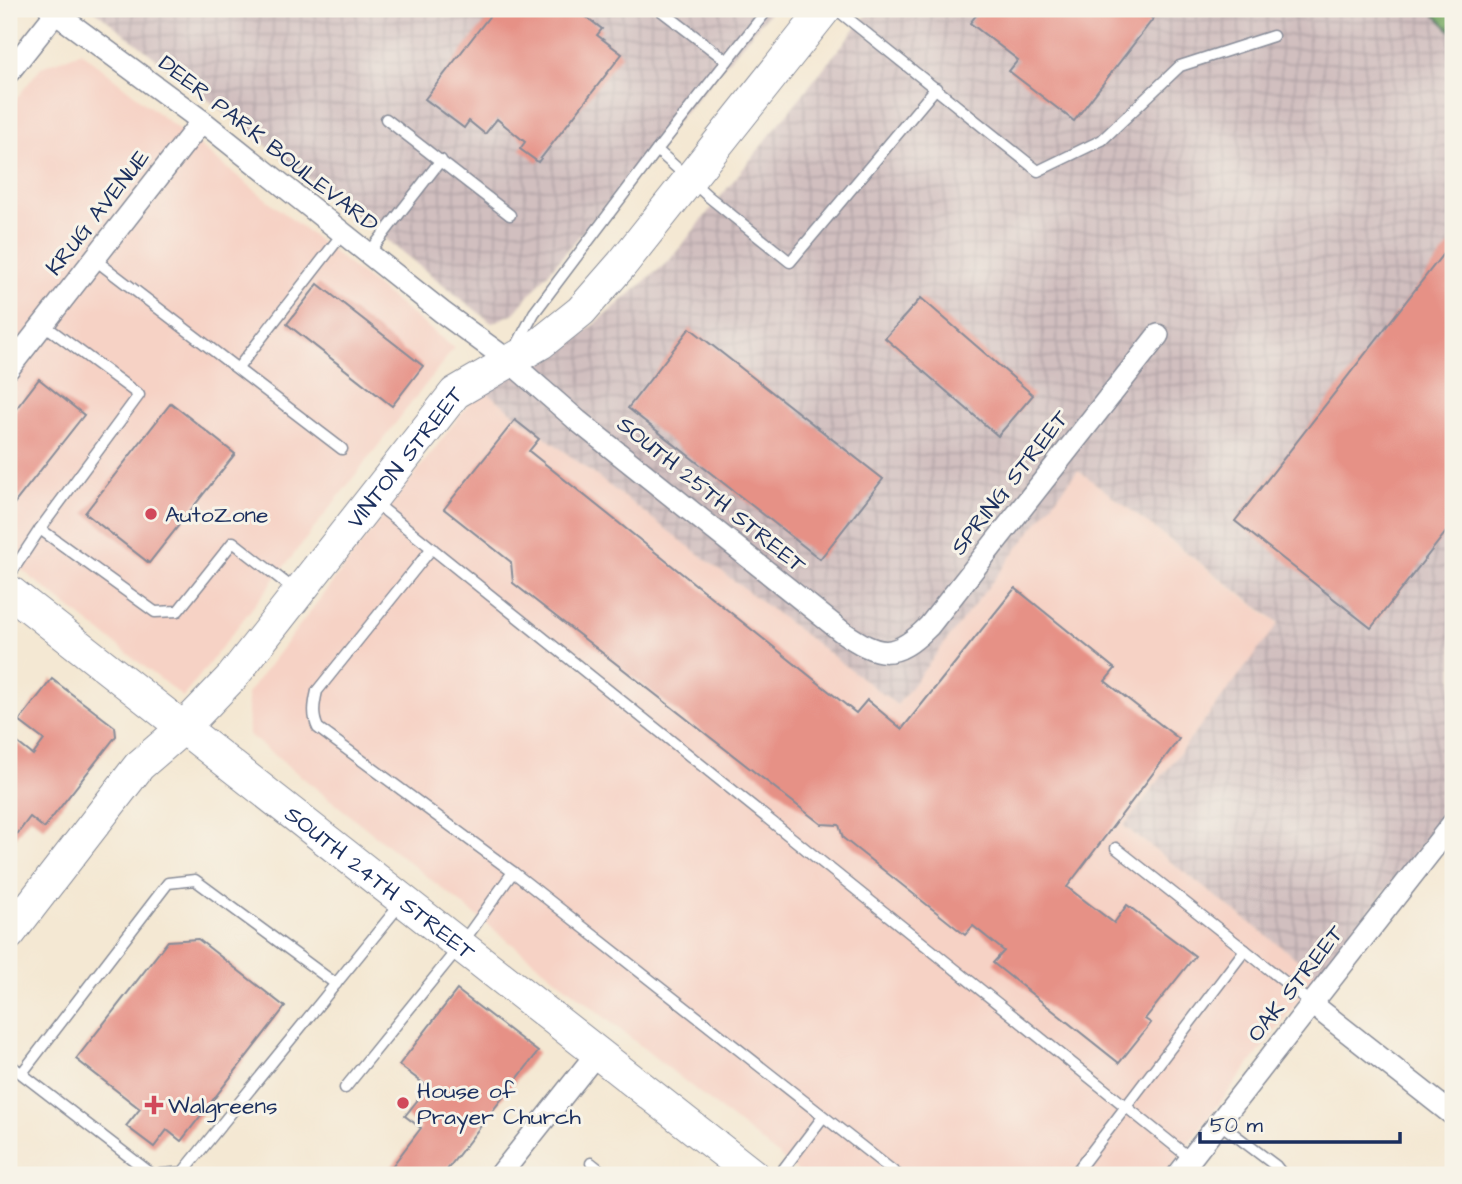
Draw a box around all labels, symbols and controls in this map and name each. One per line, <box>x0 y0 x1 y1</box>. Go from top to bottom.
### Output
street label: DEER PARK BOULEVARD <box>152 48 385 240</box>
street label: KRUG AVENUE <box>38 143 157 282</box>
street label: VINTON STREET <box>340 379 472 536</box>
street label: SPRING STREET <box>943 403 1077 562</box>
street label: SOUTH 25TH STREET <box>610 409 813 581</box>
place label: AutoZone <box>165 499 269 531</box>
marker: AutoZone <box>143 506 159 522</box>
street label: SOUTH 24TH STREET <box>278 798 482 968</box>
street label: OAK STREET <box>1240 918 1352 1049</box>
place label: House of Prayer Church <box>417 1075 582 1134</box>
place label: Walgreens <box>168 1090 277 1123</box>
marker: House of Prayer Church <box>395 1095 411 1111</box>
marker: Walgreens <box>146 1097 162 1113</box>
scale bar <box>1200 1100 1399 1144</box>
text: 50 m <box>1210 1111 1264 1140</box>

